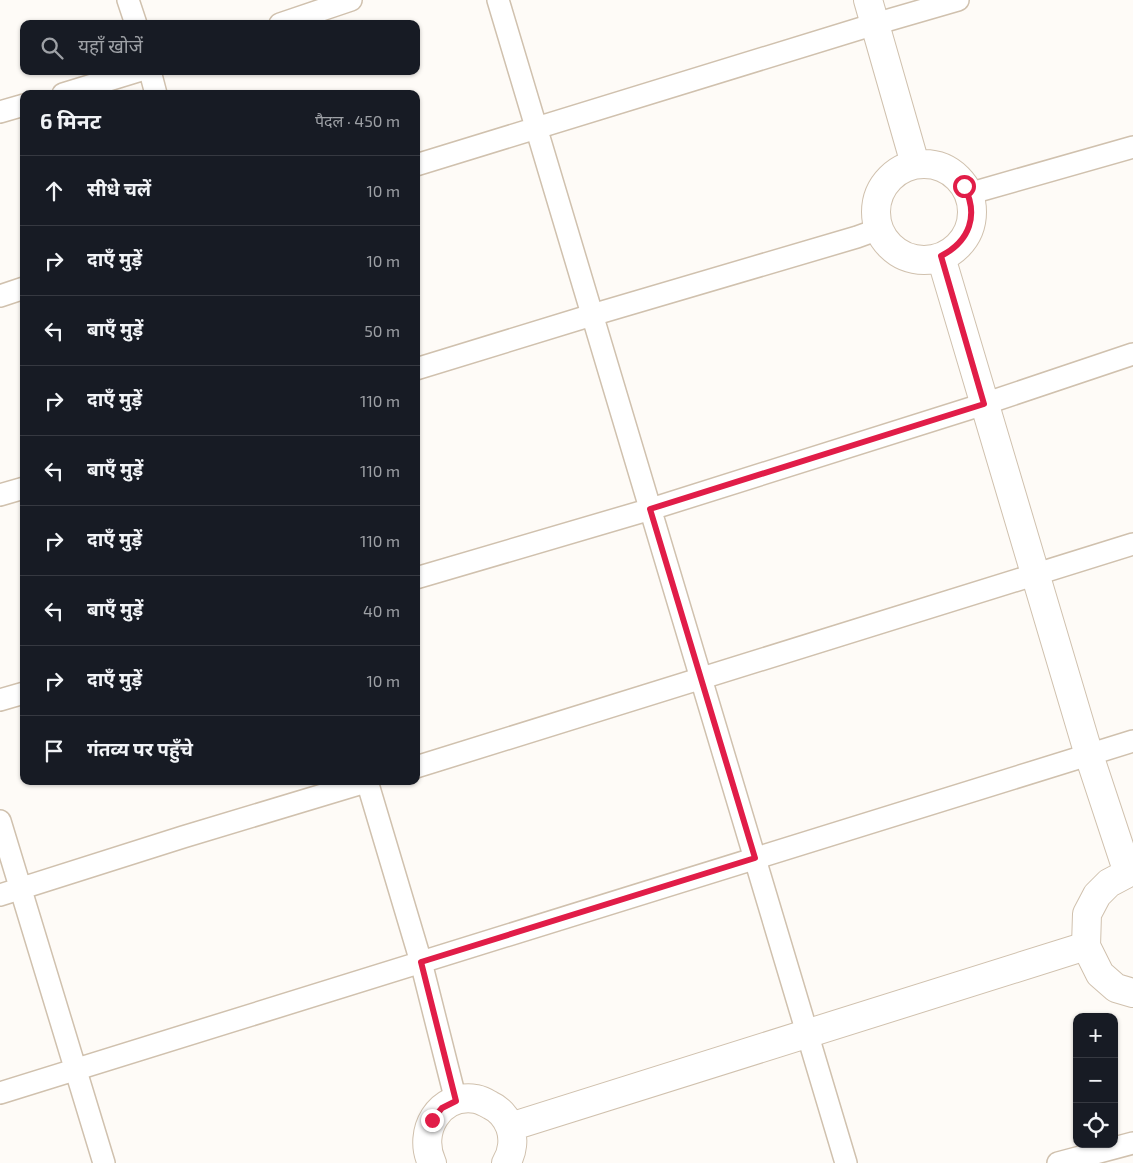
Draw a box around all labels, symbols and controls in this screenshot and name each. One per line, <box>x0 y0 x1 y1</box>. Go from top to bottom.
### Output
search box <box>20 20 420 75</box>
icon: search <box>38 34 66 62</box>
text: यहाँ खोजें <box>78 34 143 57</box>
text: 6 मिनट <box>40 108 101 133</box>
text: पैदल · 450 m <box>315 111 400 130</box>
route start <box>953 175 976 198</box>
icon: ahead <box>40 177 68 205</box>
text: सीधे चलें <box>87 177 151 200</box>
text: 10 m <box>366 181 400 200</box>
icon: right <box>40 247 68 275</box>
text: दाएँ मुड़ें <box>87 247 142 270</box>
text: 10 m <box>366 251 400 270</box>
icon: left <box>40 317 68 345</box>
text: बाएँ मुड़ें <box>87 317 143 340</box>
text: 50 m <box>364 321 400 340</box>
icon: right <box>40 387 68 415</box>
text: दाएँ मुड़ें <box>87 387 142 410</box>
text: 110 m <box>360 391 400 410</box>
icon: left <box>40 457 68 485</box>
text: बाएँ मुड़ें <box>87 457 143 480</box>
text: 110 m <box>360 461 400 480</box>
icon: right <box>40 527 68 555</box>
text: दाएँ मुड़ें <box>87 527 142 550</box>
text: 110 m <box>360 531 400 550</box>
icon: left <box>40 597 68 625</box>
text: बाएँ मुड़ें <box>87 597 143 620</box>
text: 40 m <box>363 601 400 620</box>
icon: right <box>40 667 68 695</box>
text: दाएँ मुड़ें <box>87 667 142 690</box>
text: 10 m <box>366 671 400 690</box>
icon: arrive <box>40 737 68 765</box>
text: गंतव्य पर पहुँचे <box>87 737 193 760</box>
map controls <box>1073 1013 1118 1148</box>
button: + <box>1073 1013 1118 1058</box>
button: − <box>1073 1058 1118 1103</box>
button: locate <box>1073 1103 1118 1148</box>
route end <box>421 1109 444 1132</box>

